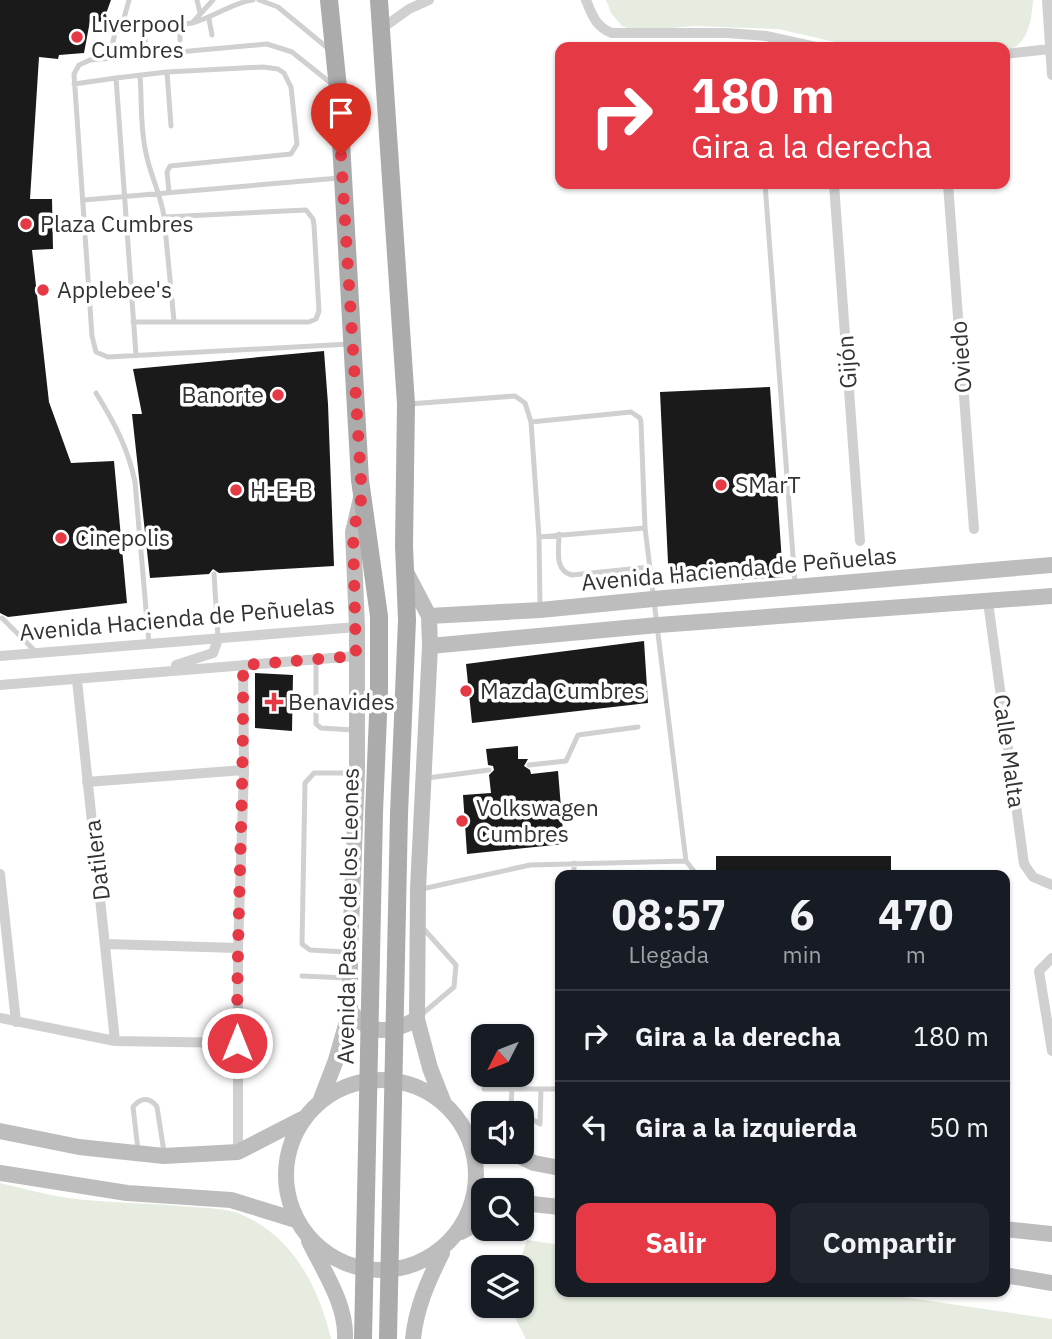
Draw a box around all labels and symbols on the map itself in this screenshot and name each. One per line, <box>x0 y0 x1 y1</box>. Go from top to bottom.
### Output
place label: Liverpool Cumbres <box>91 8 186 64</box>
marker: Liverpool Cumbres <box>69 29 85 45</box>
pin <box>311 83 371 155</box>
place label: Plaza Cumbres <box>40 208 194 238</box>
marker: Plaza Cumbres <box>18 216 34 232</box>
place label: Applebee's <box>57 274 172 304</box>
marker: Applebee's <box>35 282 51 298</box>
street label: Oviedo <box>943 320 977 394</box>
street label: Gijón <box>829 334 863 390</box>
place label: Banorte <box>182 379 264 409</box>
marker: Banorte <box>270 387 286 403</box>
place label: SMarT <box>735 469 801 499</box>
place label: H-E-B <box>250 474 313 504</box>
marker: SMarT <box>713 477 729 493</box>
marker: H-E-B <box>228 482 244 498</box>
place label: Cinepolis <box>75 522 170 552</box>
marker: Cinepolis <box>53 530 69 546</box>
street label: Avenida Hacienda de Peñuelas <box>580 539 898 597</box>
street label: Avenida Hacienda de Peñuelas <box>18 589 336 647</box>
place label: Mazda Cumbres <box>480 675 645 705</box>
marker: Mazda Cumbres <box>458 683 474 699</box>
place label: Benavides <box>288 686 395 716</box>
street label: Calle Malta <box>987 692 1033 810</box>
marker: Benavides <box>266 694 282 710</box>
street label: Avenida Paseo de los Leones <box>329 767 365 1065</box>
place label: Volkswagen Cumbres <box>476 792 599 848</box>
marker: Volkswagen Cumbres <box>454 813 470 829</box>
street label: Datilera <box>76 818 116 902</box>
position arrow <box>200 1006 274 1080</box>
north arrow <box>471 1024 534 1087</box>

